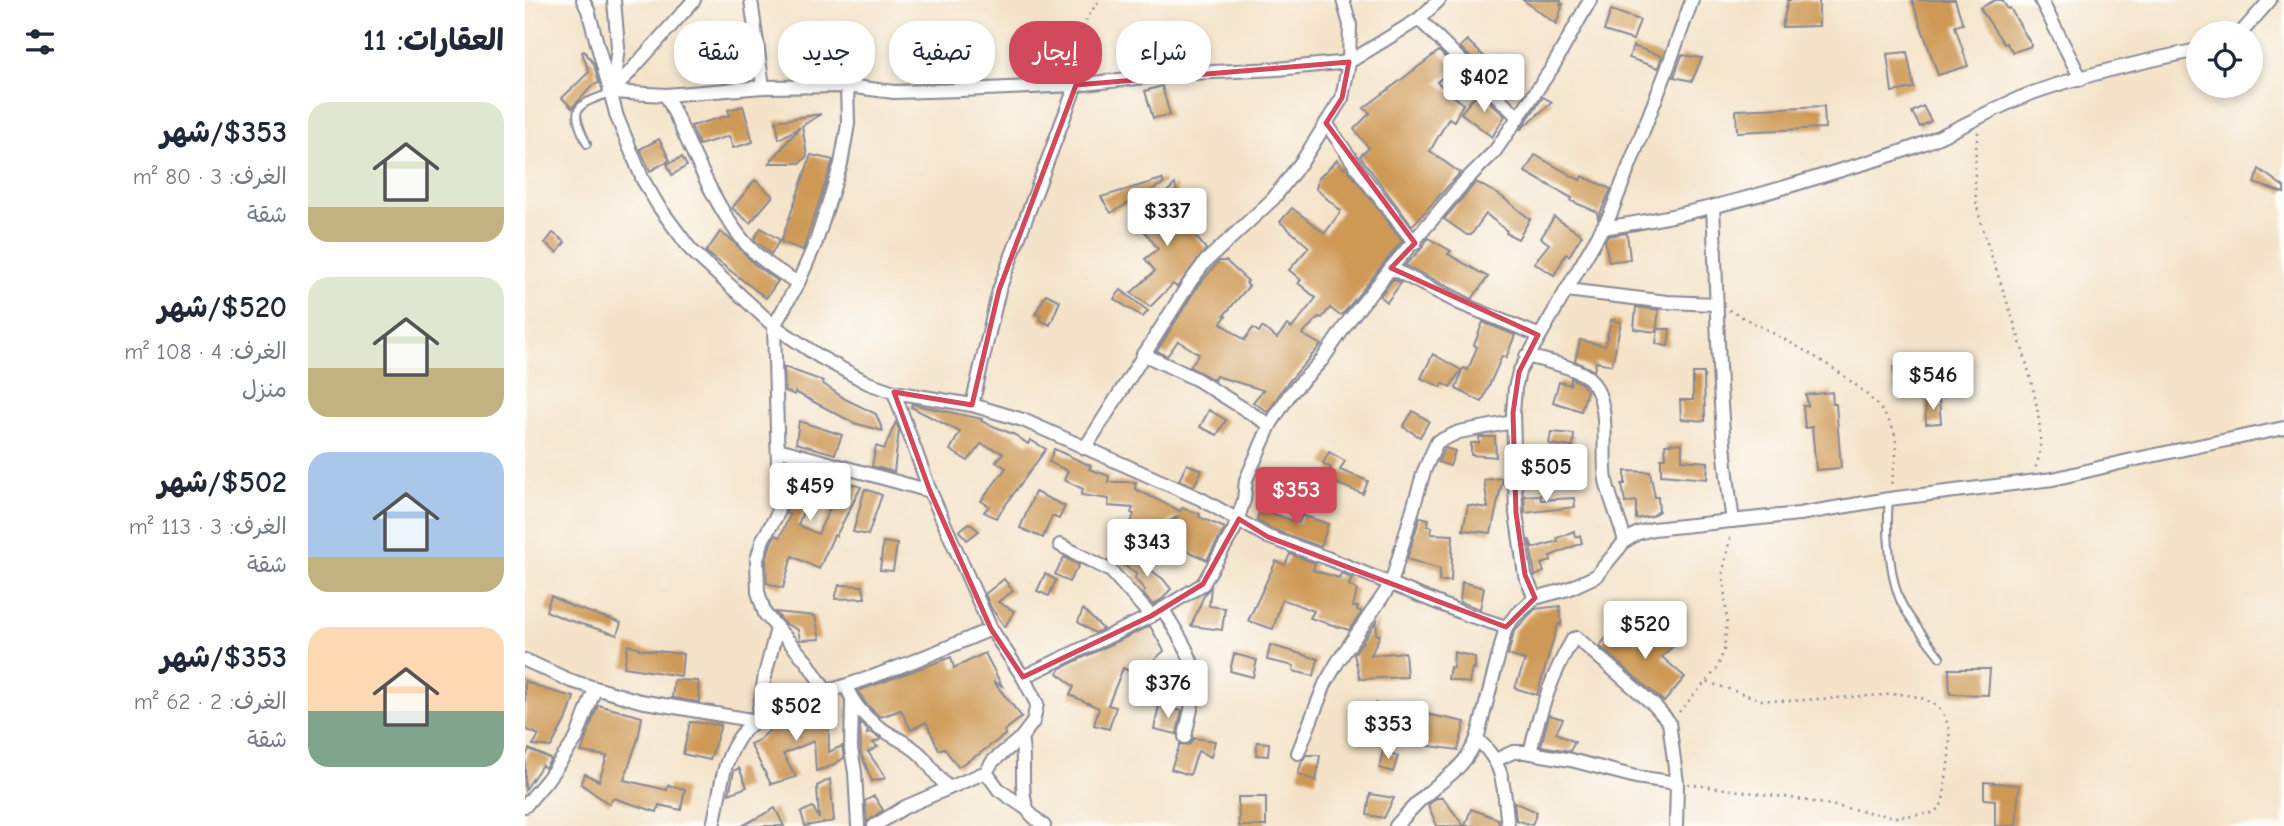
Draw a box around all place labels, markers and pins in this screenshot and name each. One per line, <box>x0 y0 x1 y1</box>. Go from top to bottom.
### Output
pin: $402 <box>1443 54 1525 114</box>
pin: $337 <box>1126 188 1208 248</box>
pin: $546 <box>1892 352 1974 412</box>
pin: $505 <box>1505 444 1587 504</box>
pin: $459 <box>769 463 851 523</box>
pin: $353 <box>1255 468 1337 527</box>
pin: $343 <box>1106 520 1188 579</box>
pin: $520 <box>1604 602 1686 661</box>
pin: $376 <box>1127 660 1209 720</box>
pin: $502 <box>755 684 837 743</box>
pin: $353 <box>1347 702 1429 761</box>

